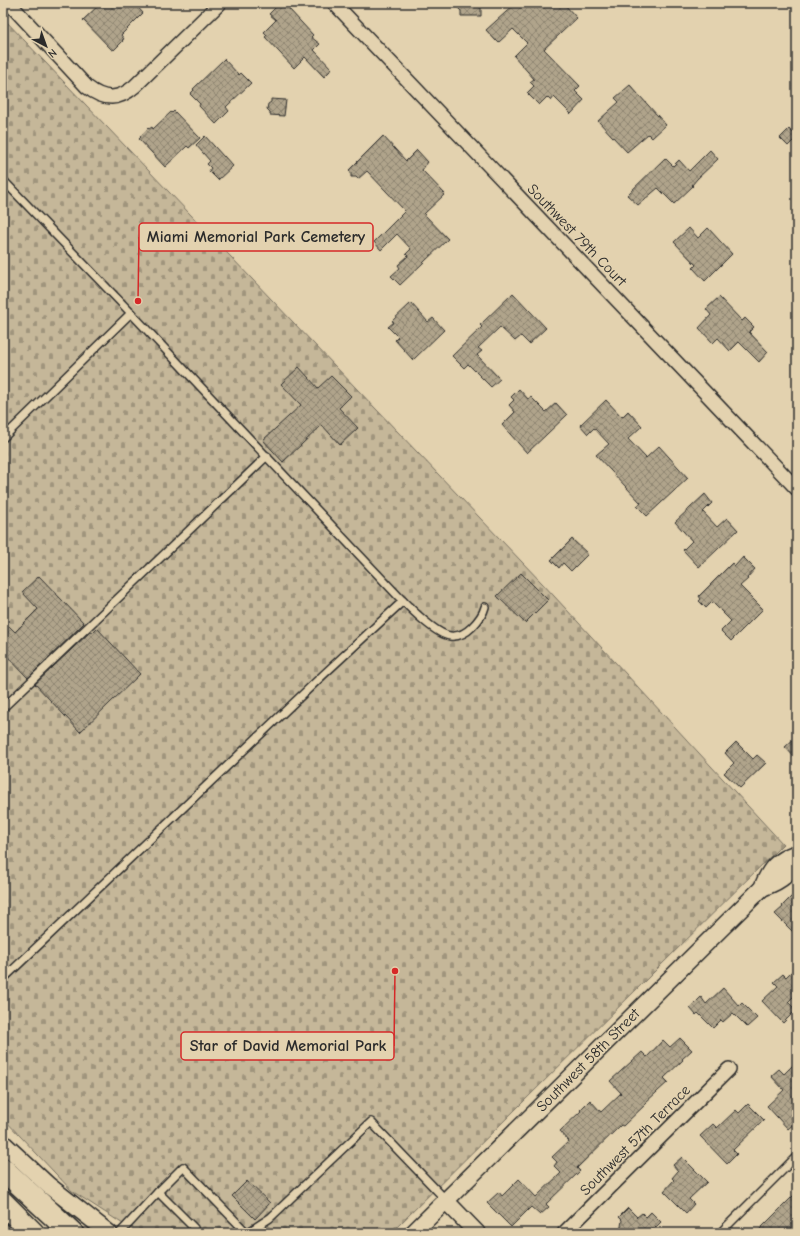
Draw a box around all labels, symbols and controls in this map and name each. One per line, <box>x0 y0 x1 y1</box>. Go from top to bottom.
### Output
north arrow <box>26 26 66 66</box>
text: N <box>45 46 59 60</box>
street label: Southwest 79th Court <box>524 180 631 290</box>
callout: Miami Memorial Park Cemetery <box>139 223 373 251</box>
text: Miami Memorial Park Cemetery <box>147 228 366 246</box>
street label: Southwest 58th Street <box>533 1004 644 1115</box>
callout: Star of David Memorial Park <box>181 1032 394 1060</box>
text: Star of David Memorial Park <box>190 1037 387 1055</box>
street label: Southwest 57th Terrace <box>576 1081 694 1199</box>

